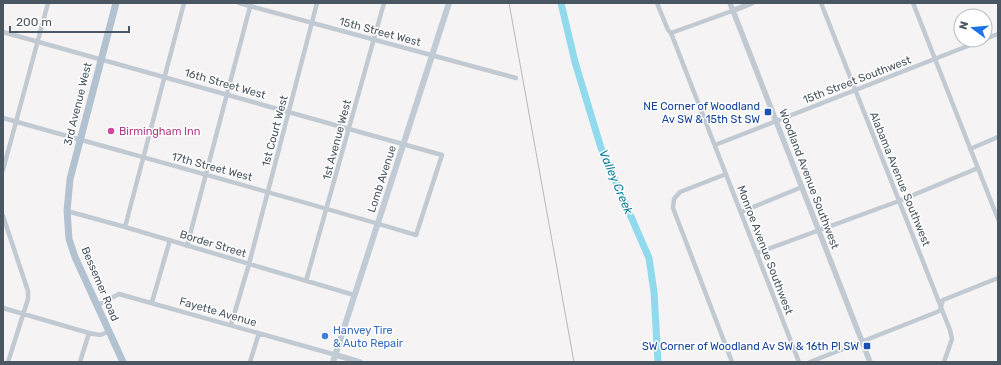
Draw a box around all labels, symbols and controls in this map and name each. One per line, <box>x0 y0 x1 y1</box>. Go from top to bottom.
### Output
scale bar <box>10 8 129 34</box>
north arrow <box>953 8 993 48</box>
text: 200 m <box>16 15 52 29</box>
street label: 15th Street West <box>338 15 423 49</box>
text: N <box>957 20 971 31</box>
street label: 15th Street Southwest <box>801 53 914 107</box>
street label: 3rd Avenue West <box>61 60 95 147</box>
street label: 16th Street West <box>183 66 268 102</box>
street label: 1st Court West <box>259 93 291 168</box>
street label: 1st Avenue West <box>320 98 354 182</box>
place label: NE Corner of Woodland Av SW & 15th St SW <box>643 100 760 126</box>
marker: NE Corner of Woodland Av SW & 15th St SW <box>763 107 773 117</box>
street label: Woodland Avenue Southwest <box>776 107 842 251</box>
street label: Alabama Avenue Southwest <box>867 110 933 249</box>
place label: Birmingham Inn <box>119 125 200 138</box>
marker: Birmingham Inn <box>106 126 116 136</box>
street label: Lomb Avenue <box>365 144 399 214</box>
water label: Valley Creek <box>596 148 636 217</box>
street label: 17th Street West <box>170 150 254 184</box>
street label: Monroe Avenue Southwest <box>734 184 796 317</box>
street label: Border Street <box>178 228 248 260</box>
street label: Bessemer Road <box>78 245 122 323</box>
street label: Fayette Avenue <box>178 295 258 329</box>
place label: Hanvey Tire & Auto Repair <box>333 324 404 350</box>
marker: Hanvey Tire & Auto Repair <box>320 331 330 341</box>
place label: SW Corner of Woodland Av SW & 16th Pl SW <box>642 340 859 353</box>
marker: SW Corner of Woodland Av SW & 16th Pl SW <box>862 341 872 351</box>

